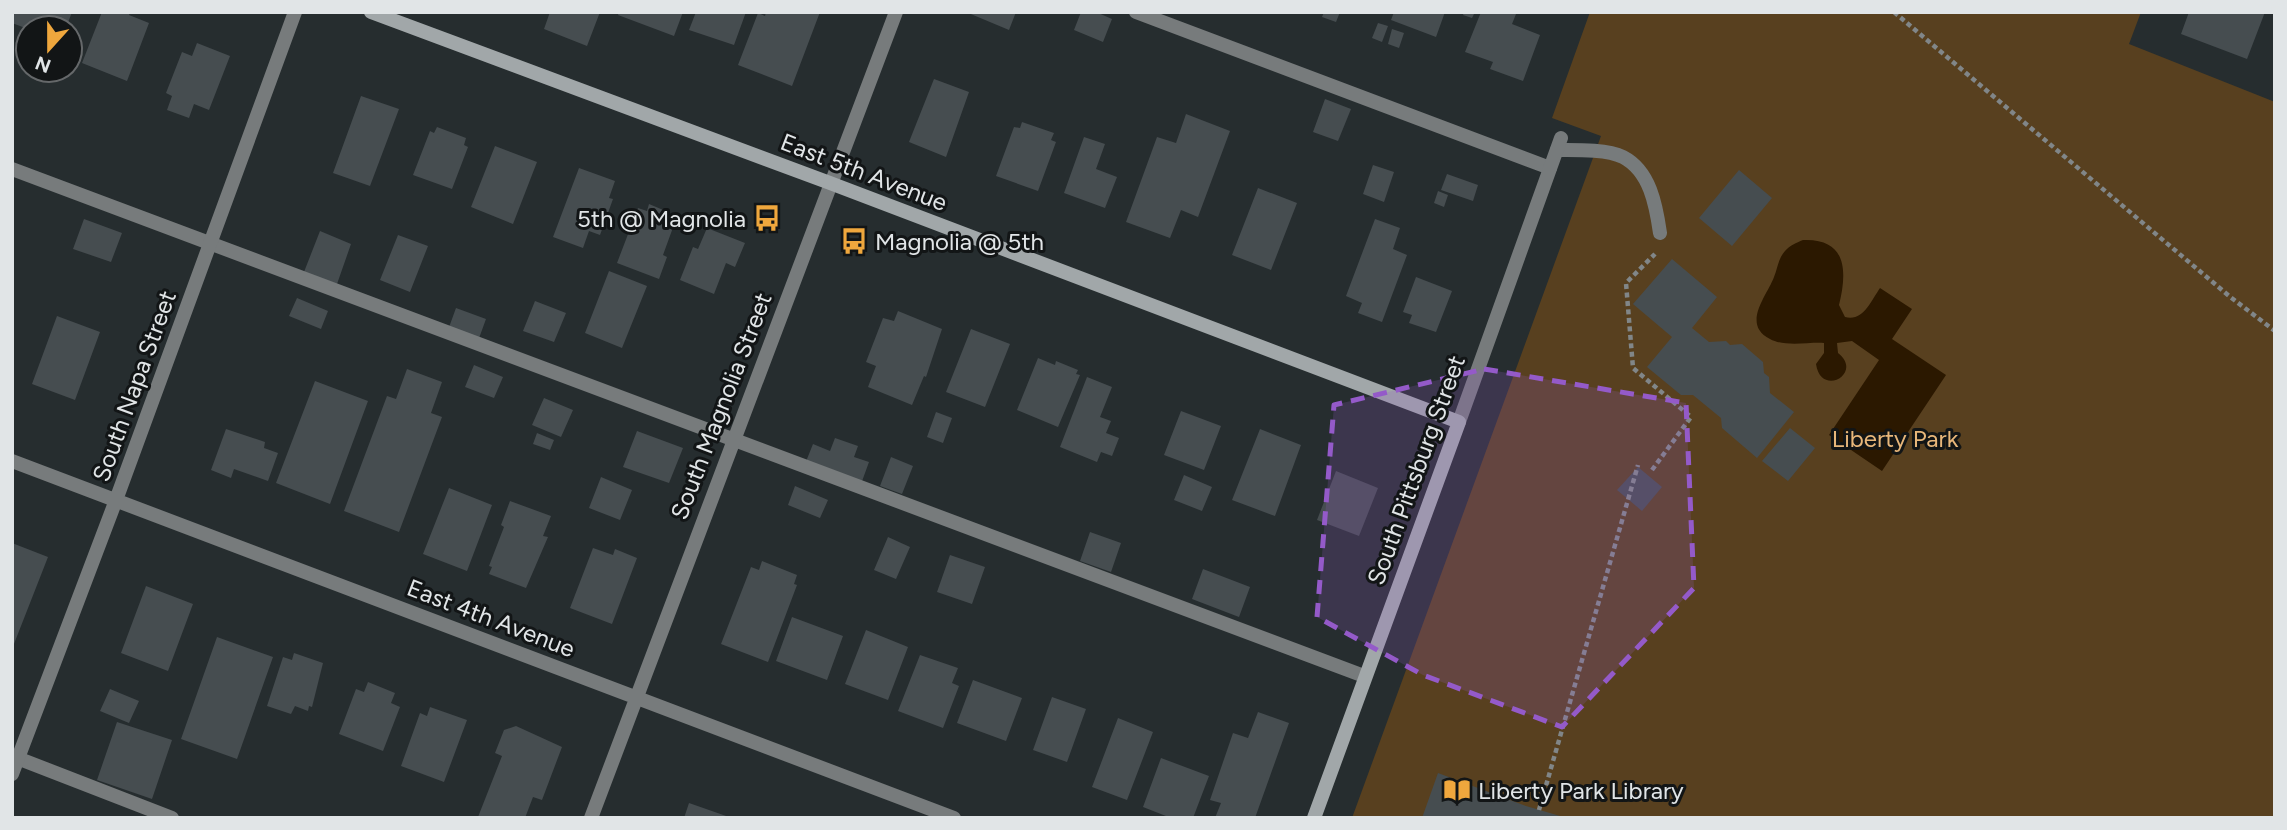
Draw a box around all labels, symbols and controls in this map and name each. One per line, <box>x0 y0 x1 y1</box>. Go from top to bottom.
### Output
north arrow <box>14 14 84 84</box>
text: N <box>32 51 54 78</box>
street label: East 5th Avenue <box>777 127 951 217</box>
bus stop icon: 5th @ Magnolia <box>752 203 782 233</box>
place label: 5th @ Magnolia <box>577 204 746 233</box>
bus stop icon: Magnolia @ 5th <box>839 226 869 256</box>
place label: Magnolia @ 5th <box>875 227 1044 256</box>
street label: South Napa Street <box>86 287 182 485</box>
street label: South Magnolia Street <box>664 288 778 524</box>
street label: South Pittsburg Street <box>1361 351 1471 589</box>
park label: Liberty Park <box>1832 424 1959 453</box>
street label: East 4th Avenue <box>403 573 579 663</box>
library icon: Liberty Park Library <box>1442 775 1472 805</box>
place label: Liberty Park Library <box>1478 776 1684 805</box>

